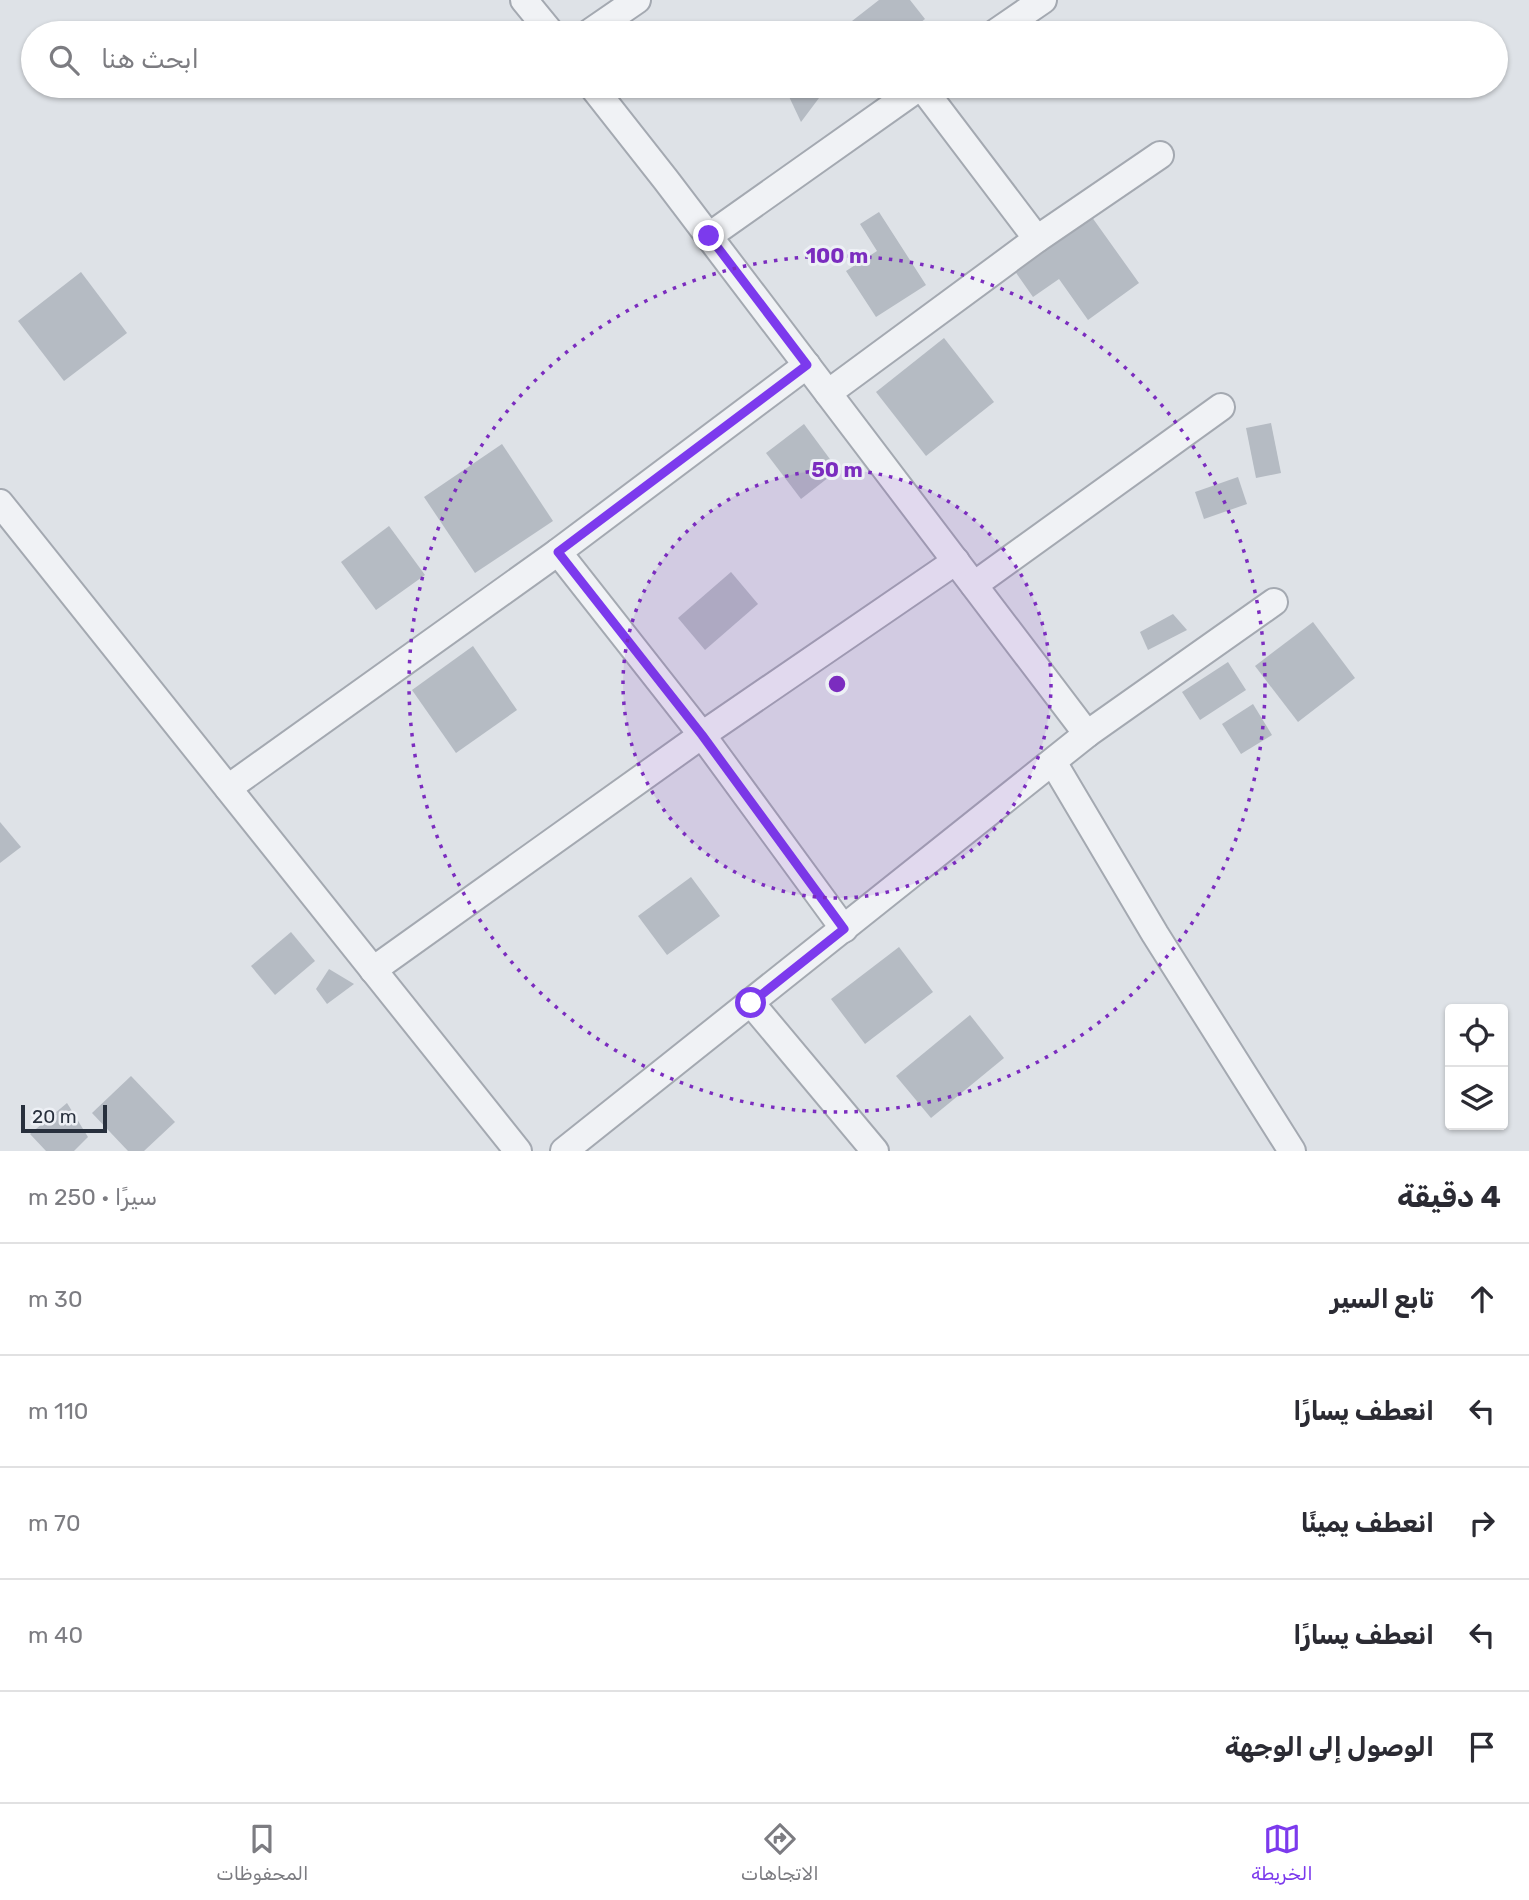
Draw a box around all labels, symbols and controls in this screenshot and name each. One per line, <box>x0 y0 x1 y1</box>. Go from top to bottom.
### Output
search box <box>21 21 1508 98</box>
icon: search <box>45 41 83 79</box>
text: ابحث هنا <box>101 44 199 75</box>
route end <box>693 220 724 251</box>
text: 100 m <box>806 243 868 268</box>
text: 50 m <box>811 457 863 482</box>
centre of rings <box>825 672 849 696</box>
route start <box>735 987 766 1018</box>
map controls <box>1445 1004 1508 1130</box>
button: locate <box>1445 1004 1508 1067</box>
button: layers <box>1445 1067 1508 1130</box>
scale bar <box>21 1102 107 1134</box>
text: 20 m <box>32 1105 77 1128</box>
text: 4 دقيقة <box>1397 1179 1501 1215</box>
text: سيرًا · 250 m <box>28 1183 157 1211</box>
icon: ahead <box>1463 1280 1501 1318</box>
text: تابع السير <box>1330 1284 1434 1315</box>
text: 30 m <box>28 1285 83 1313</box>
icon: left <box>1463 1392 1501 1430</box>
text: انعطف يسارًا <box>1293 1396 1434 1427</box>
text: 110 m <box>28 1397 88 1425</box>
icon: right <box>1463 1504 1501 1542</box>
text: انعطف يمينًا <box>1301 1508 1434 1539</box>
text: 70 m <box>28 1509 81 1537</box>
icon: left <box>1463 1616 1501 1654</box>
text: انعطف يسارًا <box>1293 1620 1434 1651</box>
text: 40 m <box>28 1621 83 1649</box>
icon: arrive <box>1463 1728 1501 1766</box>
text: الوصول إلى الوجهة <box>1225 1732 1434 1763</box>
tab: المحفوظات <box>216 1820 309 1885</box>
tab: الاتجاهات <box>741 1820 819 1885</box>
tab: الخريطة <box>1251 1820 1313 1885</box>

